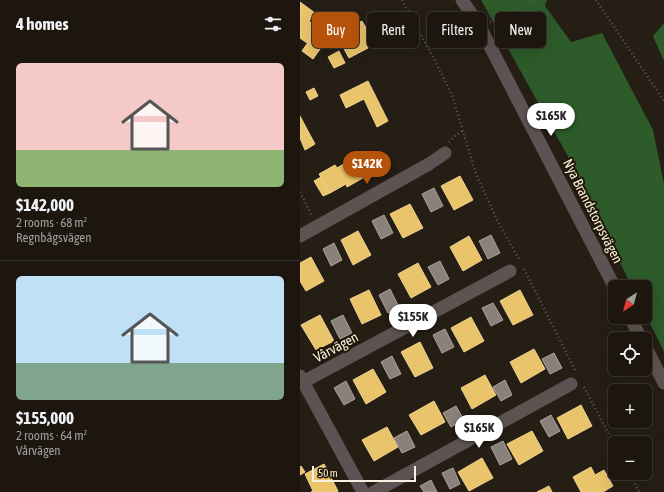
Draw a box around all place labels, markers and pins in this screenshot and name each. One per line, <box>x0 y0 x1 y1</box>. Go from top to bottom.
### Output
pin: $165K <box>523 103 579 137</box>
pin: $142K <box>339 151 395 185</box>
pin: $155K <box>385 304 441 338</box>
pin: $165K <box>451 415 507 449</box>

